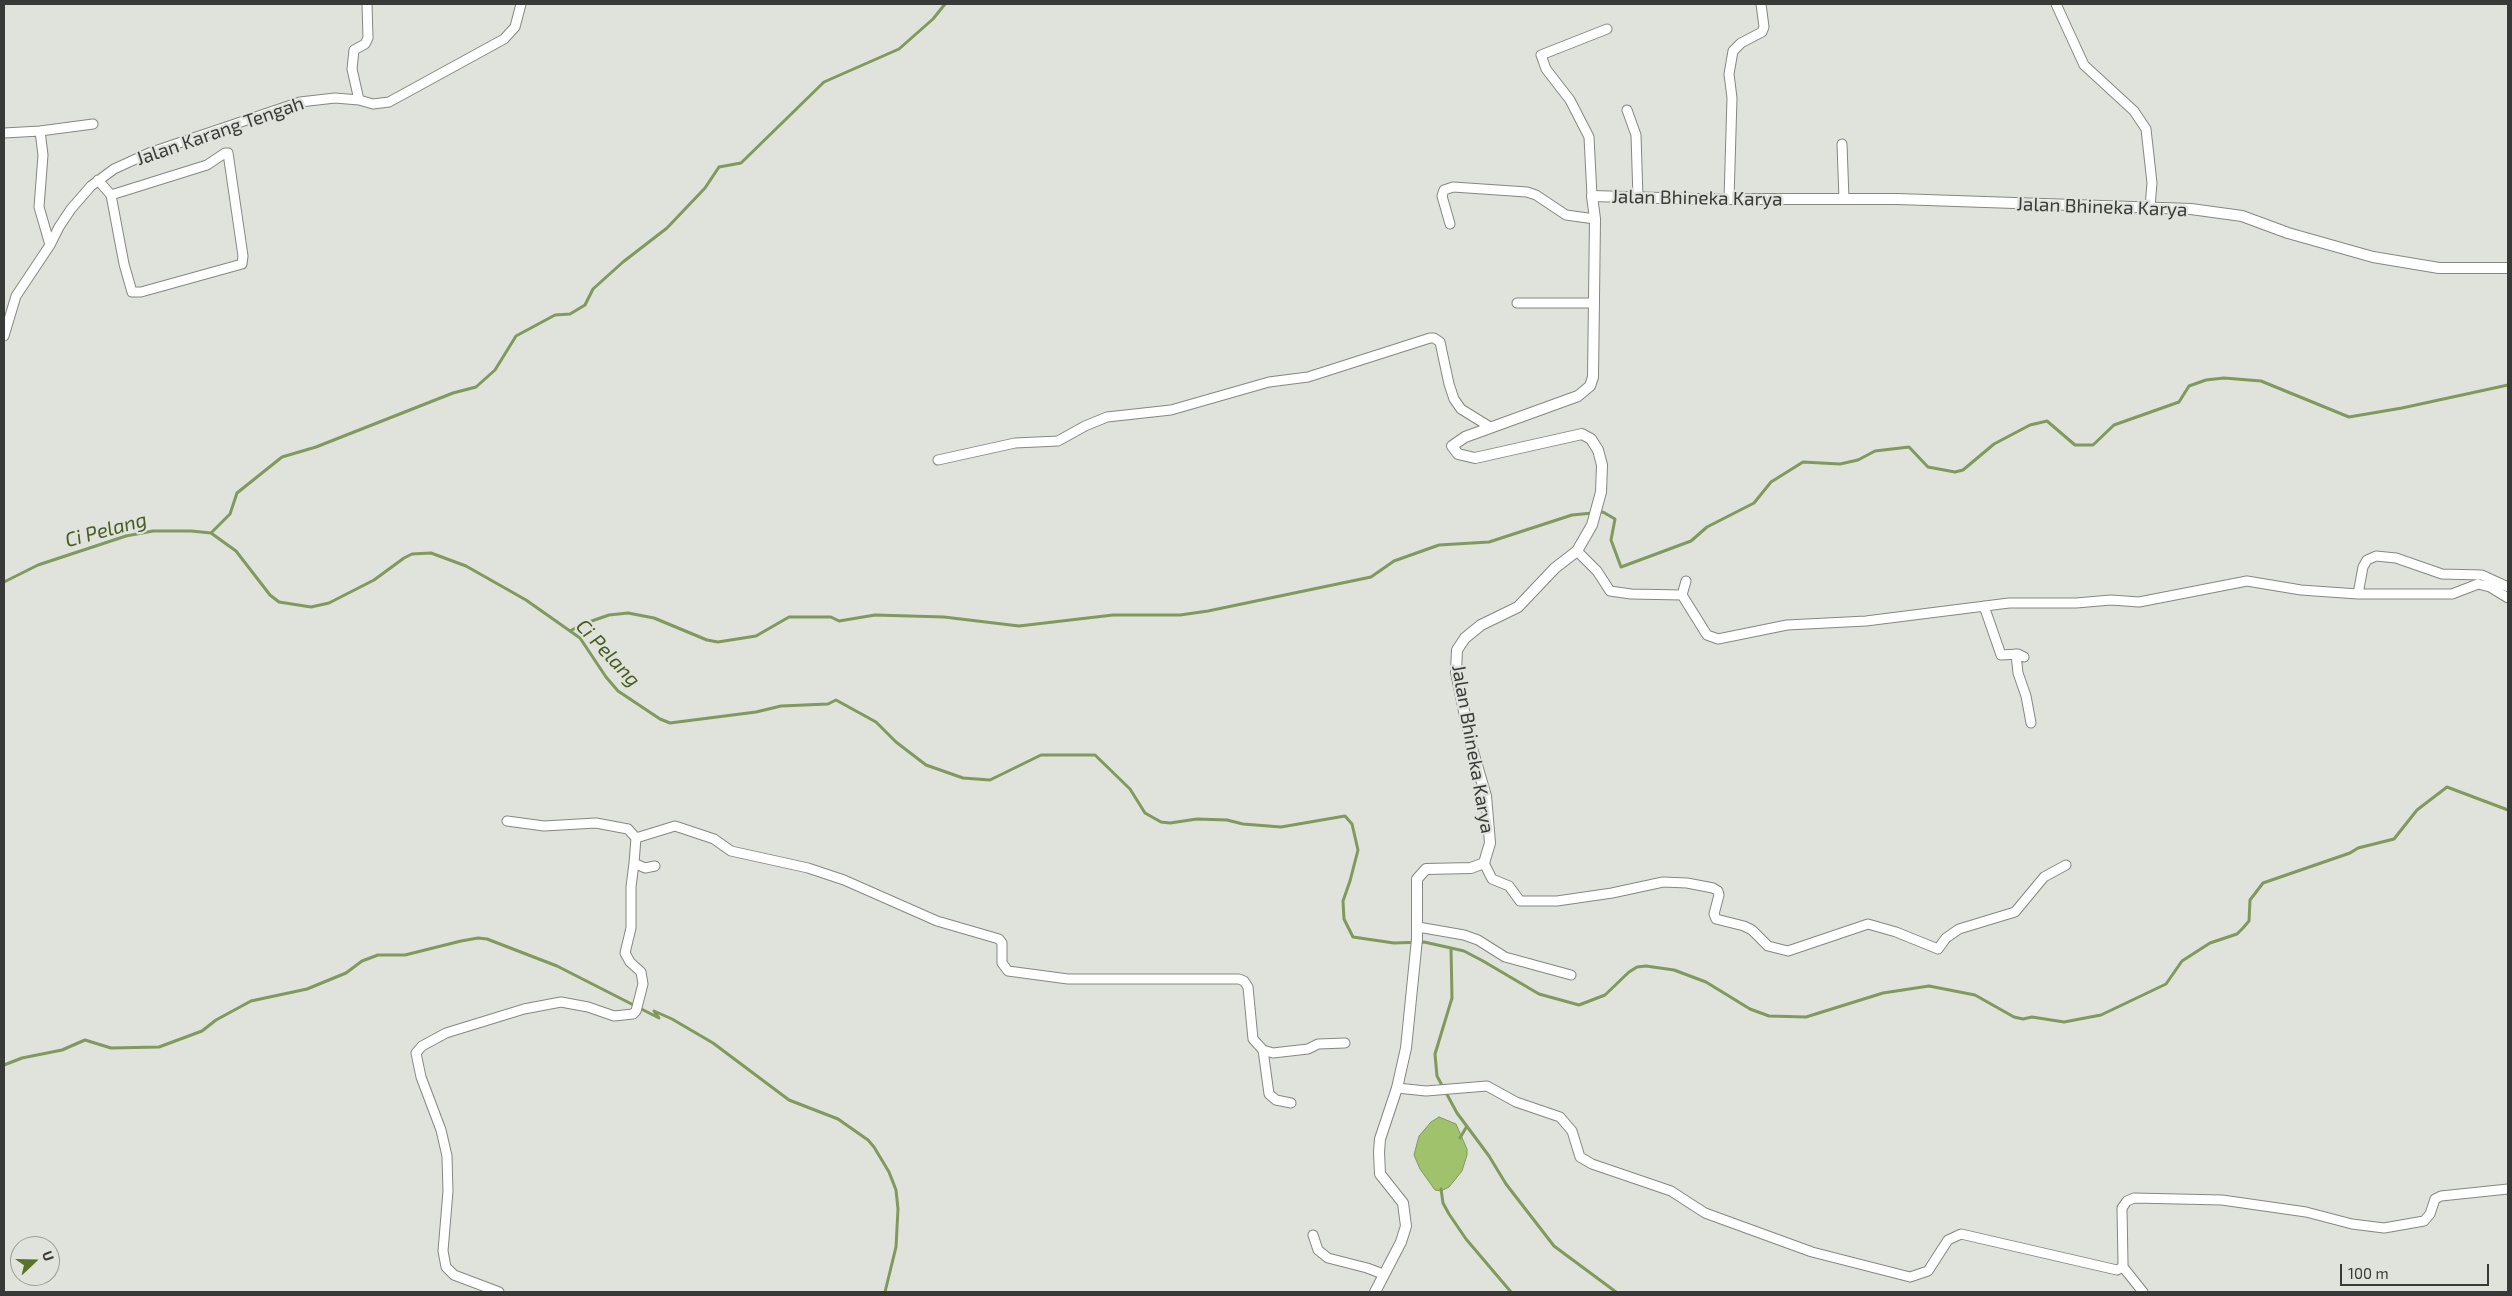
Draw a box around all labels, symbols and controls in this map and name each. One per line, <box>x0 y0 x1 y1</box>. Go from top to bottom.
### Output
street label: Jalan Karang Tengah <box>133 92 307 170</box>
street label: Jalan Bhineka Karya <box>1611 185 1783 211</box>
street label: Jalan Bhineka Karya <box>2016 193 2188 221</box>
water label: Ci Pelang <box>63 508 149 552</box>
water label: Ci Pelang <box>571 614 645 692</box>
street label: Jalan Bhineka Karya <box>1447 663 1499 835</box>
north arrow <box>10 1236 60 1286</box>
text: U <box>39 1248 58 1263</box>
scale bar <box>2342 1254 2491 1286</box>
text: 100 m <box>2348 1264 2389 1282</box>

